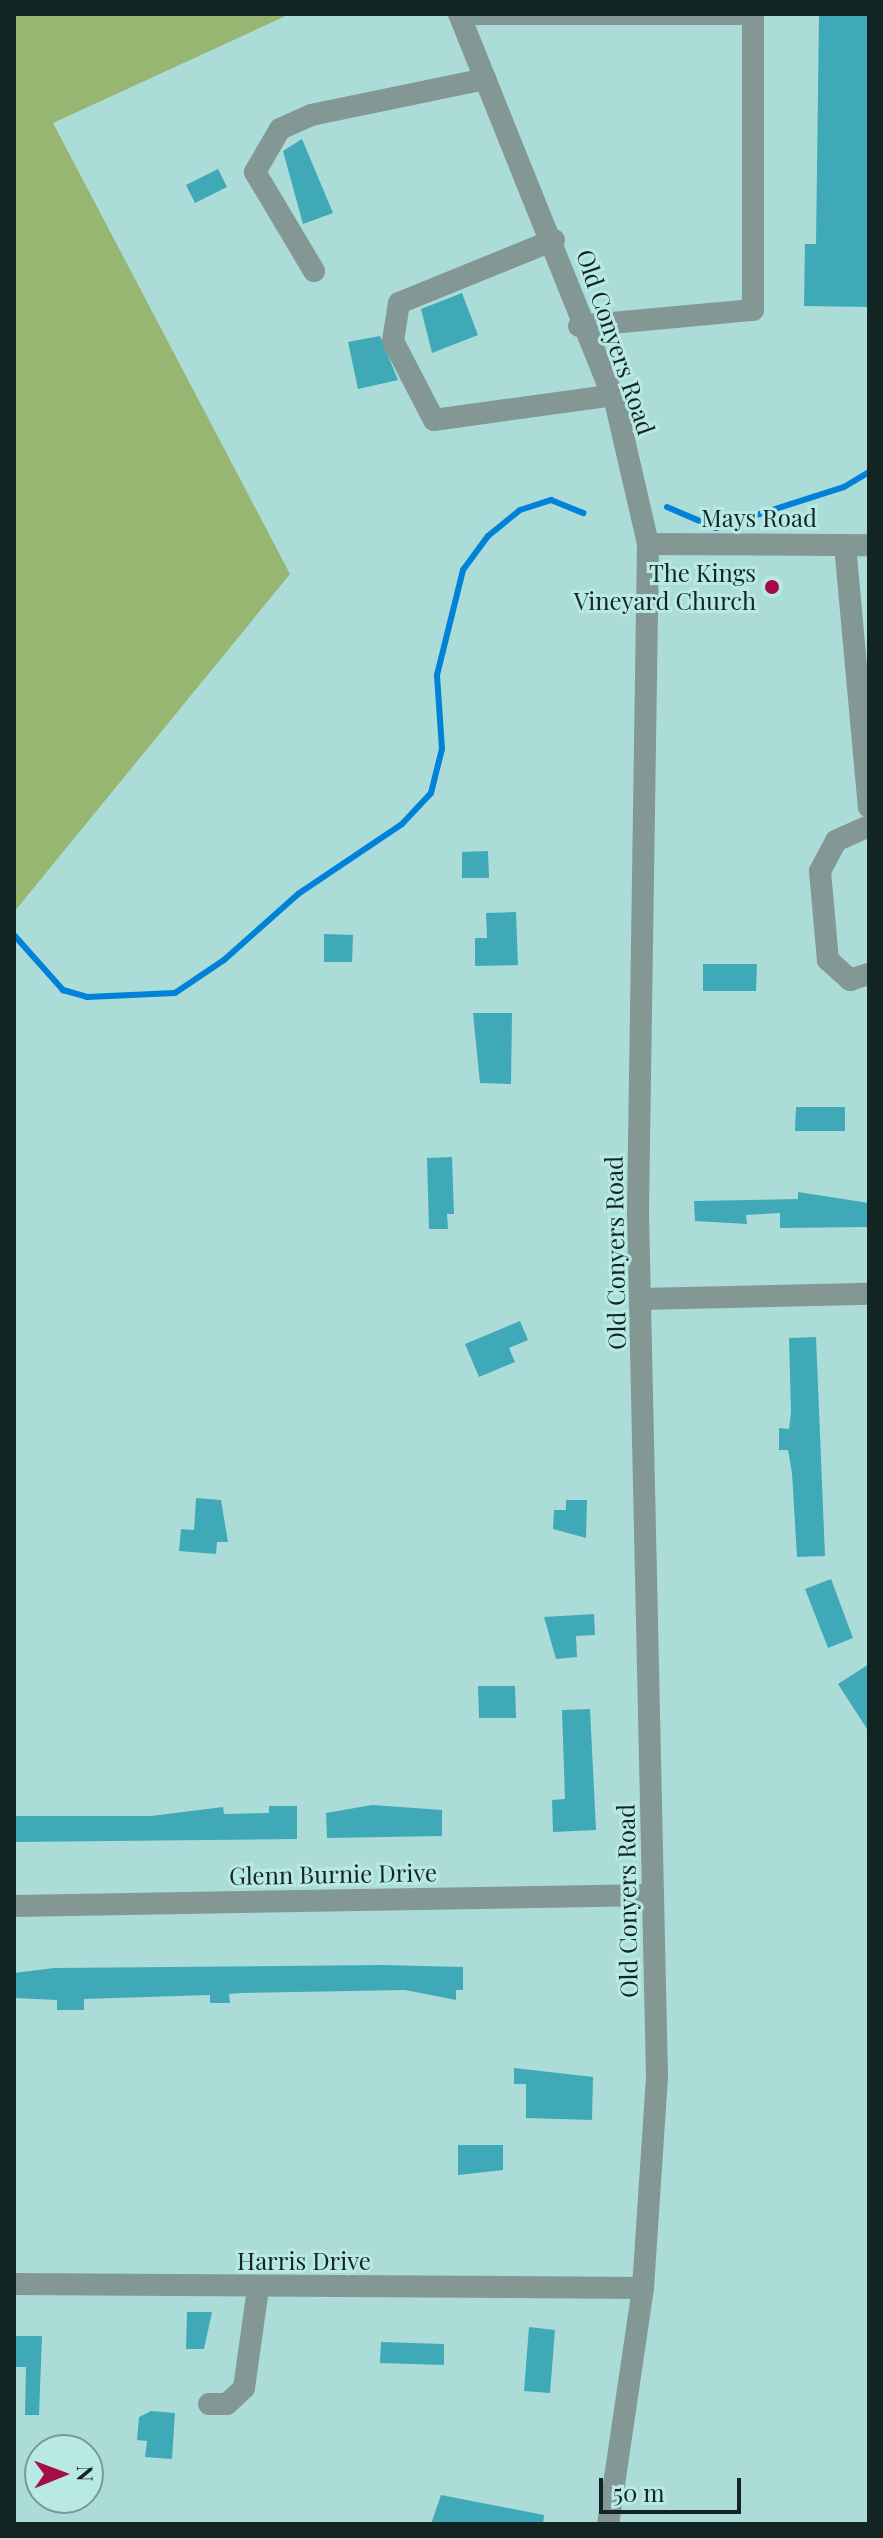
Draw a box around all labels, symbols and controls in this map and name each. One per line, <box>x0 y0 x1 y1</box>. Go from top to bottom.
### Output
street label: Old Conyers Road <box>571 246 661 438</box>
street label: Mays Road <box>701 504 817 532</box>
place label: The Kings Vineyard Church <box>574 559 756 615</box>
marker: The Kings Vineyard Church <box>763 578 781 596</box>
street label: Old Conyers Road <box>599 1156 631 1350</box>
street label: Old Conyers Road <box>611 1804 643 1998</box>
street label: Glenn Burnie Drive <box>229 1858 437 1890</box>
street label: Harris Drive <box>237 2247 371 2275</box>
north arrow <box>24 2434 104 2514</box>
scale bar <box>603 2462 745 2512</box>
text: N <box>71 2465 101 2482</box>
text: 50 m <box>613 2476 665 2508</box>

